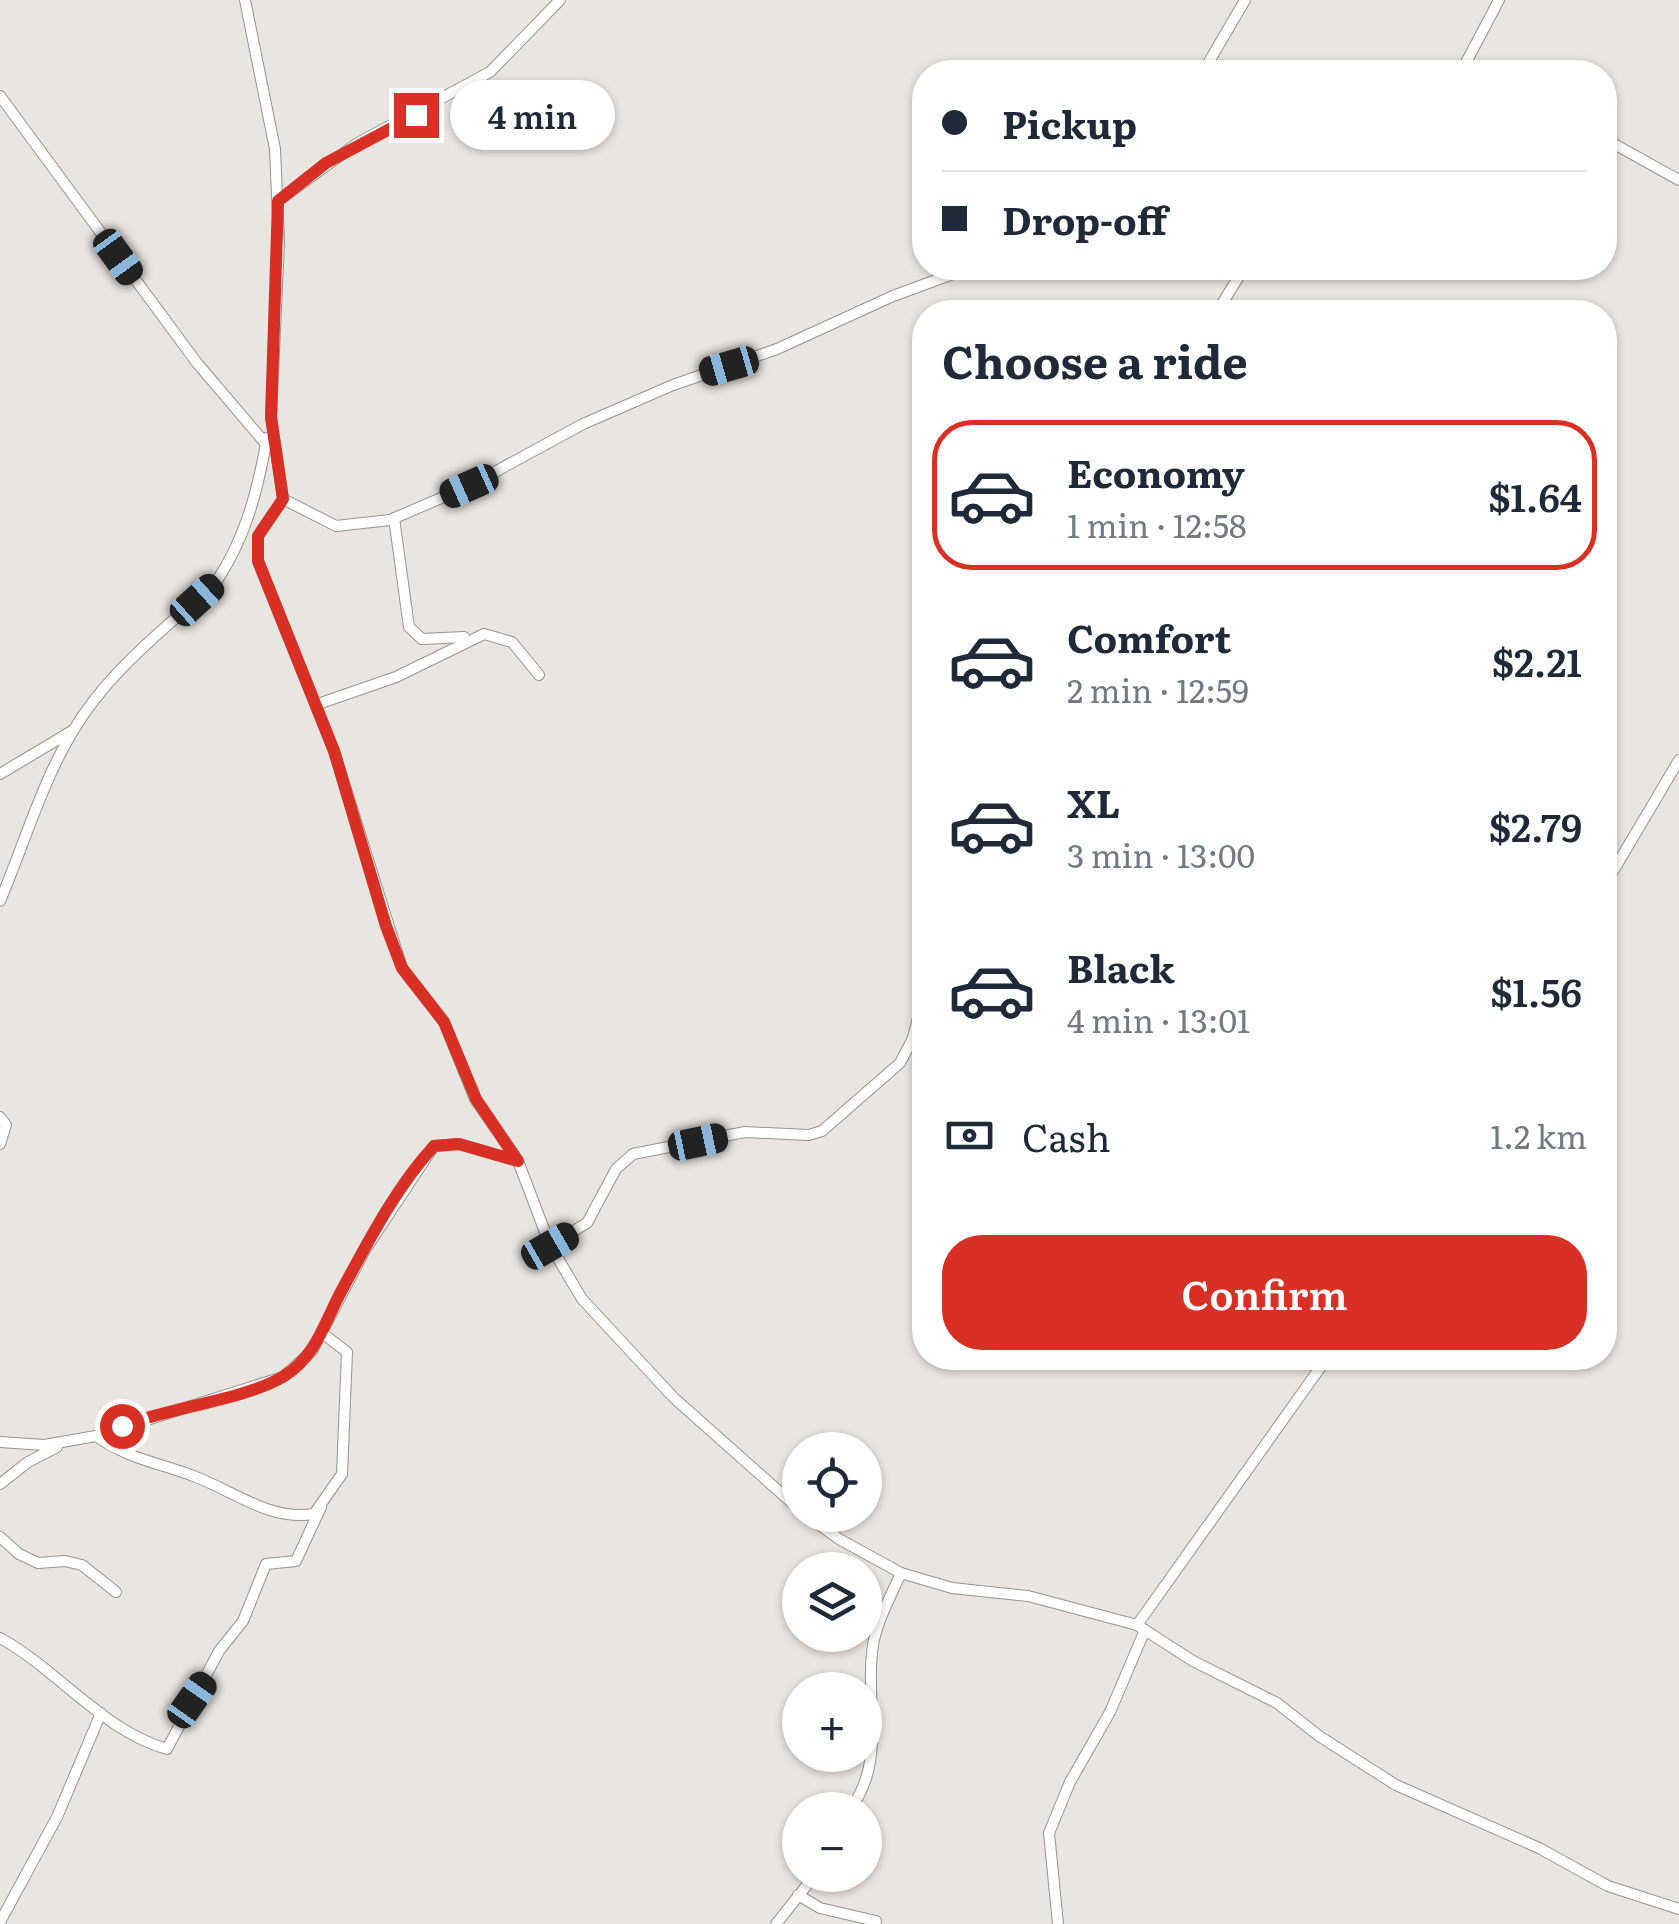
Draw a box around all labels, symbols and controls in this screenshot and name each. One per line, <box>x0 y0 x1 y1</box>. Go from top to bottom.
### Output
callout: 4 min <box>451 80 616 150</box>
text: 4 min <box>488 91 577 139</box>
route end <box>394 93 439 138</box>
text: Pickup <box>1002 94 1137 151</box>
text: Drop-off <box>1002 190 1167 247</box>
car <box>88 224 148 290</box>
text: Choose a ride <box>942 326 1248 393</box>
car <box>696 343 762 389</box>
text: Economy <box>1067 443 1245 500</box>
icon: car <box>947 450 1037 540</box>
car <box>435 460 503 512</box>
text: $1.64 <box>1488 467 1582 524</box>
text: 1 min · 12:58 <box>1067 500 1247 548</box>
car <box>165 569 229 631</box>
text: Comfort <box>1067 608 1231 665</box>
icon: car <box>947 615 1037 705</box>
text: $2.21 <box>1492 632 1582 689</box>
text: 2 min · 12:59 <box>1067 665 1249 713</box>
text: XL <box>1067 773 1120 830</box>
icon: car <box>947 780 1037 870</box>
text: $2.79 <box>1489 797 1582 854</box>
text: 3 min · 13:00 <box>1067 830 1255 878</box>
text: Black <box>1067 938 1175 995</box>
icon: car <box>947 945 1037 1035</box>
text: $1.56 <box>1490 962 1582 1019</box>
text: 4 min · 13:01 <box>1067 995 1250 1043</box>
text: Cash <box>1022 1107 1111 1164</box>
icon: cash <box>942 1108 997 1163</box>
text: 1.2 km <box>1490 1111 1587 1159</box>
car <box>666 1121 730 1163</box>
car <box>517 1218 583 1274</box>
button: Confirm <box>942 1235 1587 1350</box>
route start <box>100 1404 145 1449</box>
map controls <box>782 1432 882 1892</box>
button: locate <box>782 1432 882 1532</box>
button: layers <box>782 1552 882 1652</box>
car <box>163 1667 221 1733</box>
button: + <box>782 1672 882 1772</box>
button: − <box>782 1792 882 1892</box>

